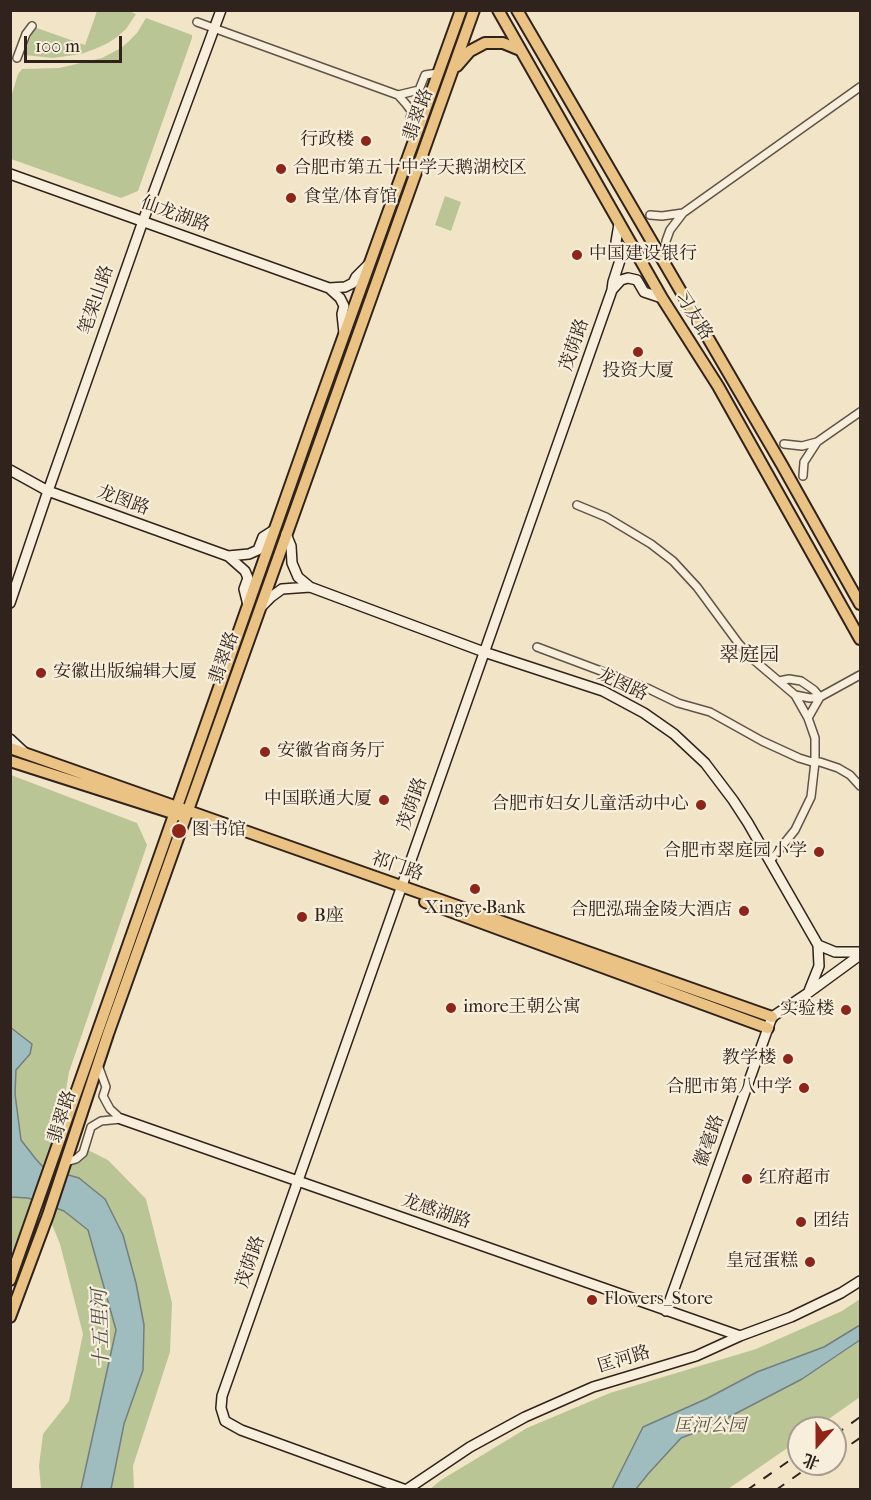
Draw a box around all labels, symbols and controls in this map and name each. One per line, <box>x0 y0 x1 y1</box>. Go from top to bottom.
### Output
scale bar <box>27 24 124 62</box>
text: 100 m <box>35 36 80 57</box>
street label: 翡翠路 <box>400 86 438 144</box>
place label: 行政楼 <box>300 130 354 152</box>
marker: 行政楼 <box>359 134 373 148</box>
place label: 合肥市第五十中学天鹅湖校区 <box>293 158 527 180</box>
marker: 合肥市第五十中学天鹅湖校区 <box>274 162 288 176</box>
place label: 食堂/体育馆 <box>303 187 397 209</box>
marker: 食堂/体育馆 <box>284 191 298 205</box>
street label: 仙龙湖路 <box>137 193 213 237</box>
place label: 中国建设银行 <box>589 244 697 266</box>
marker: 中国建设银行 <box>570 248 584 262</box>
street label: 笔架山路 <box>75 262 119 338</box>
street label: 习友路 <box>670 287 716 345</box>
street label: 茂荫路 <box>556 316 594 374</box>
marker: 投资大厦 <box>631 345 645 359</box>
place label: 投资大厦 <box>602 361 674 383</box>
street label: 龙图路 <box>94 482 152 520</box>
street label: 翡翠路 <box>206 629 244 687</box>
district label: 翠庭园 <box>719 644 779 668</box>
place label: 安徽出版编辑大厦 <box>53 662 197 684</box>
street label: 龙图路 <box>593 664 651 706</box>
marker: 安徽出版编辑大厦 <box>34 666 48 680</box>
place label: 安徽省商务厅 <box>277 741 385 763</box>
marker: 安徽省商务厅 <box>258 745 272 759</box>
street label: 茂荫路 <box>394 775 432 833</box>
place label: 中国联通大厦 <box>264 789 372 811</box>
marker: 中国联通大厦 <box>377 793 391 807</box>
place label: 合肥市妇女儿童活动中心 <box>491 794 689 816</box>
marker: 合肥市妇女儿童活动中心 <box>694 798 708 812</box>
place label: 图书馆 <box>192 820 246 842</box>
marker: 图书馆 <box>170 822 188 840</box>
place label: 合肥市翠庭园小学 <box>663 841 807 863</box>
marker: 合肥市翠庭园小学 <box>812 845 826 859</box>
street label: 祁门路 <box>368 848 426 886</box>
marker: Xingye Bank <box>468 882 482 896</box>
place label: Xingye Bank <box>424 898 526 920</box>
place label: 合肥泓瑞金陵大酒店 <box>570 900 732 922</box>
marker: 合肥泓瑞金陵大酒店 <box>737 904 751 918</box>
place label: B座 <box>314 906 344 928</box>
marker: B座 <box>295 910 309 924</box>
place label: imore王朝公寓 <box>463 997 581 1019</box>
place label: 实验楼 <box>780 999 834 1021</box>
marker: imore王朝公寓 <box>444 1001 458 1015</box>
marker: 实验楼 <box>839 1003 853 1017</box>
place label: 教学楼 <box>722 1048 776 1070</box>
marker: 教学楼 <box>781 1052 795 1066</box>
place label: 合肥市第八中学 <box>666 1077 792 1099</box>
marker: 合肥市第八中学 <box>797 1081 811 1095</box>
street label: 翡翠路 <box>44 1088 82 1146</box>
street label: 徽毫路 <box>691 1112 729 1170</box>
place label: 红府超市 <box>759 1168 831 1190</box>
marker: 红府超市 <box>740 1172 754 1186</box>
street label: 龙感湖路 <box>398 1190 474 1234</box>
place label: 团结 <box>813 1211 849 1233</box>
marker: 团结 <box>794 1215 808 1229</box>
street label: 茂荫路 <box>232 1233 270 1291</box>
place label: 皇冠蛋糕 <box>726 1251 798 1273</box>
marker: 皇冠蛋糕 <box>803 1255 817 1269</box>
water label: 十五里河 <box>89 1289 115 1369</box>
place label: Flowers_Store <box>604 1289 713 1311</box>
marker: Flowers_Store <box>585 1293 599 1307</box>
street label: 匡河路 <box>595 1342 653 1378</box>
park label: 匡河公园 <box>674 1416 746 1438</box>
north arrow <box>787 1416 847 1476</box>
text: 北 <box>800 1450 822 1473</box>

